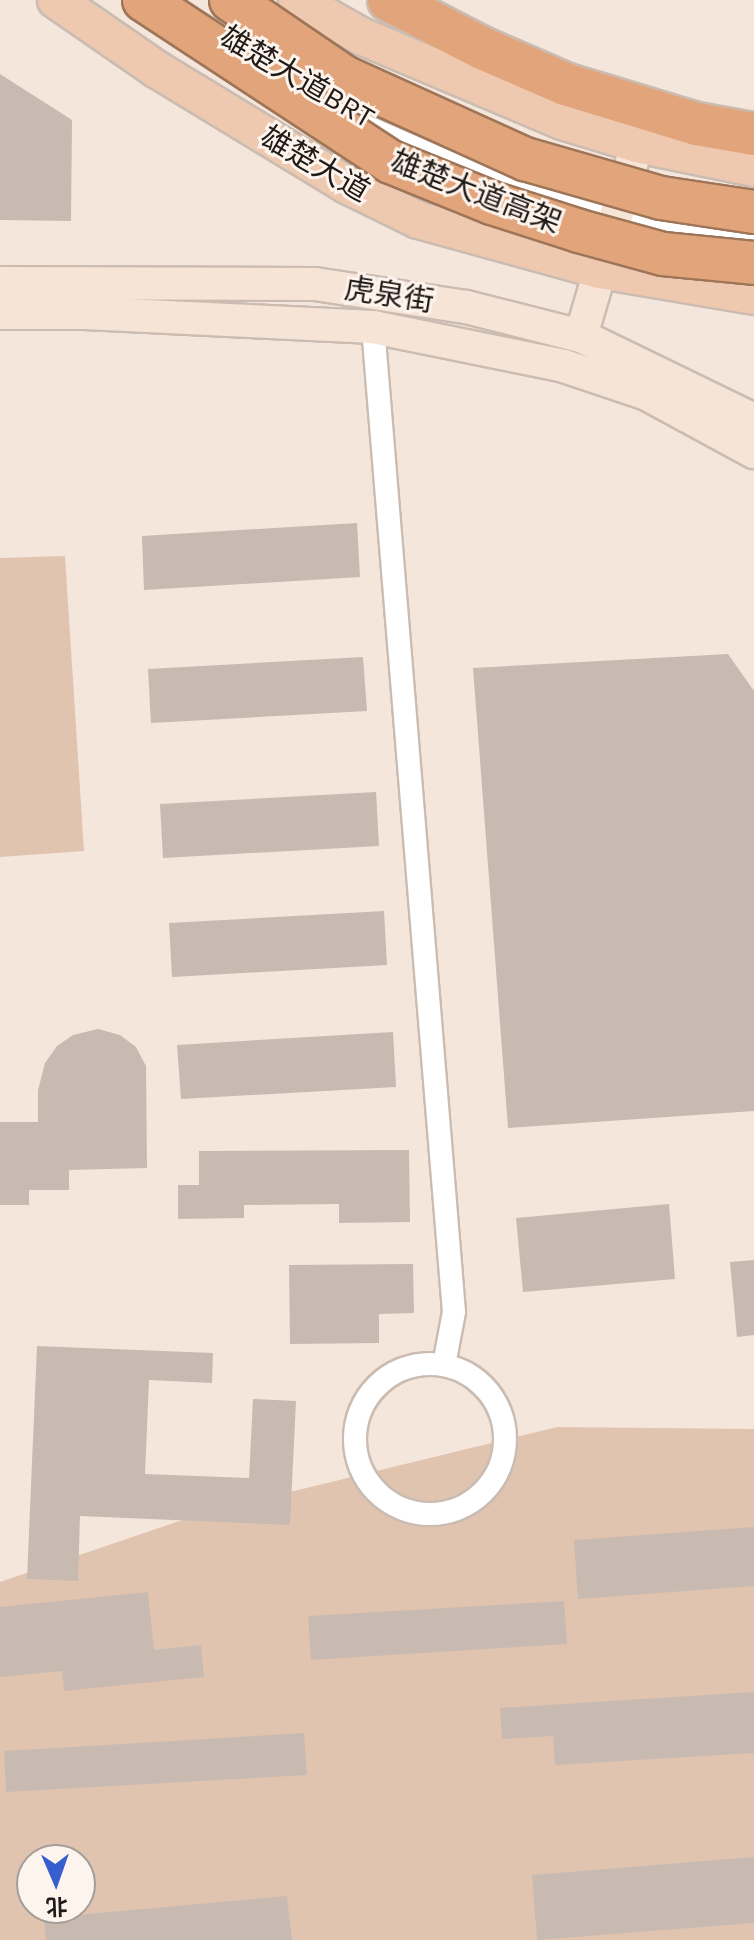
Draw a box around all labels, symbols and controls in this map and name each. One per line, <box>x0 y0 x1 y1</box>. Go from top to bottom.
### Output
street label: 雄楚大道BRT <box>214 18 380 136</box>
street label: 雄楚大道 <box>254 118 376 210</box>
street label: 雄楚大道高架 <box>386 143 566 241</box>
street label: 虎泉街 <box>342 270 436 320</box>
north arrow <box>16 1844 96 1924</box>
text: 北 <box>45 1893 68 1919</box>

